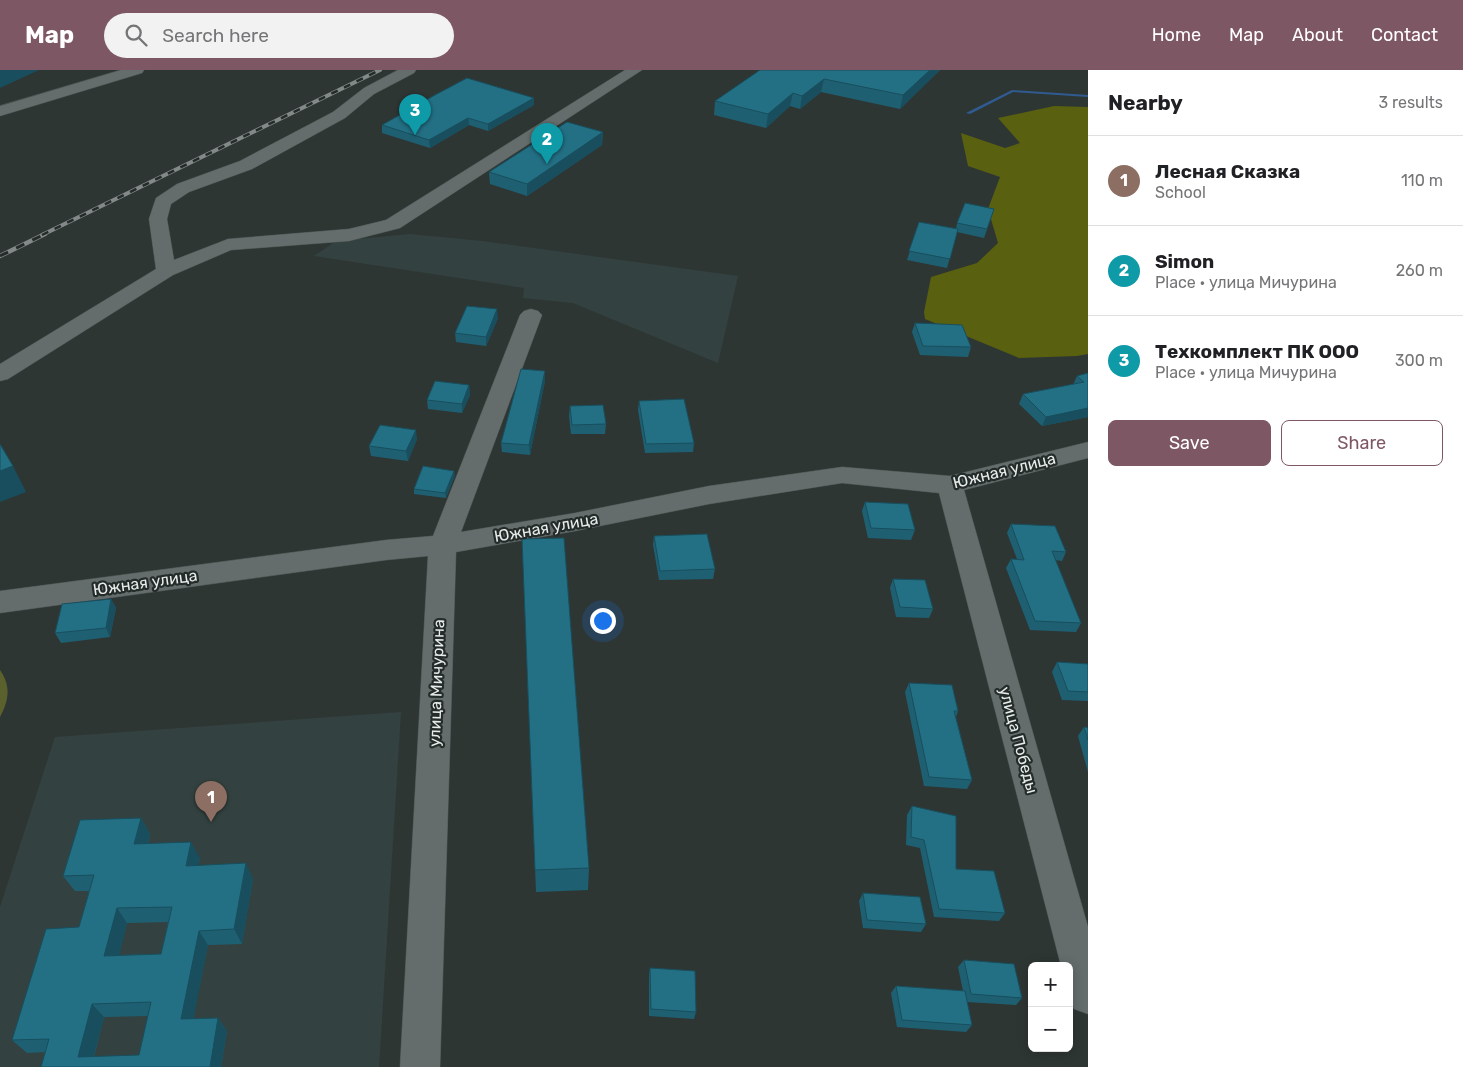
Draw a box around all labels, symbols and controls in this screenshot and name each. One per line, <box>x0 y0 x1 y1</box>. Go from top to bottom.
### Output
search box <box>104 13 454 58</box>
text: Map <box>25 21 74 49</box>
icon: search <box>122 21 150 49</box>
text: Search here <box>162 24 269 47</box>
text: Home <box>1152 24 1201 46</box>
text: Map <box>1229 24 1264 46</box>
text: About <box>1292 24 1343 46</box>
text: Contact <box>1371 24 1438 46</box>
text: Nearby <box>1108 90 1183 115</box>
text: 3 results <box>1378 93 1443 112</box>
pin: 3 <box>399 94 431 135</box>
pin: 2 <box>531 123 563 164</box>
text: Лесная Сказка <box>1155 160 1300 183</box>
text: 1 <box>1120 171 1128 190</box>
text: 110 m <box>1401 171 1443 190</box>
text: School <box>1155 183 1206 202</box>
text: Simon <box>1155 250 1214 273</box>
text: 2 <box>1119 261 1129 280</box>
text: 260 m <box>1396 261 1443 280</box>
text: Place · улица Мичурина <box>1155 273 1337 292</box>
text: Техкомплект ПК ООО <box>1155 340 1359 363</box>
text: 3 <box>1119 351 1129 370</box>
text: 300 m <box>1395 351 1443 370</box>
text: Place · улица Мичурина <box>1155 363 1337 382</box>
button: Save <box>1108 420 1271 466</box>
button: Share <box>1281 420 1443 466</box>
street label: Южная улица <box>951 449 1057 492</box>
street label: Южная улица <box>493 509 600 546</box>
street label: Южная улица <box>92 566 198 599</box>
your location <box>590 608 616 634</box>
street label: улица Мичурина <box>425 619 448 747</box>
street label: улица Победы <box>995 685 1042 796</box>
pin: 1 <box>195 781 227 822</box>
map controls <box>1028 962 1073 1052</box>
button: + <box>1028 962 1073 1007</box>
button: − <box>1028 1007 1073 1052</box>

